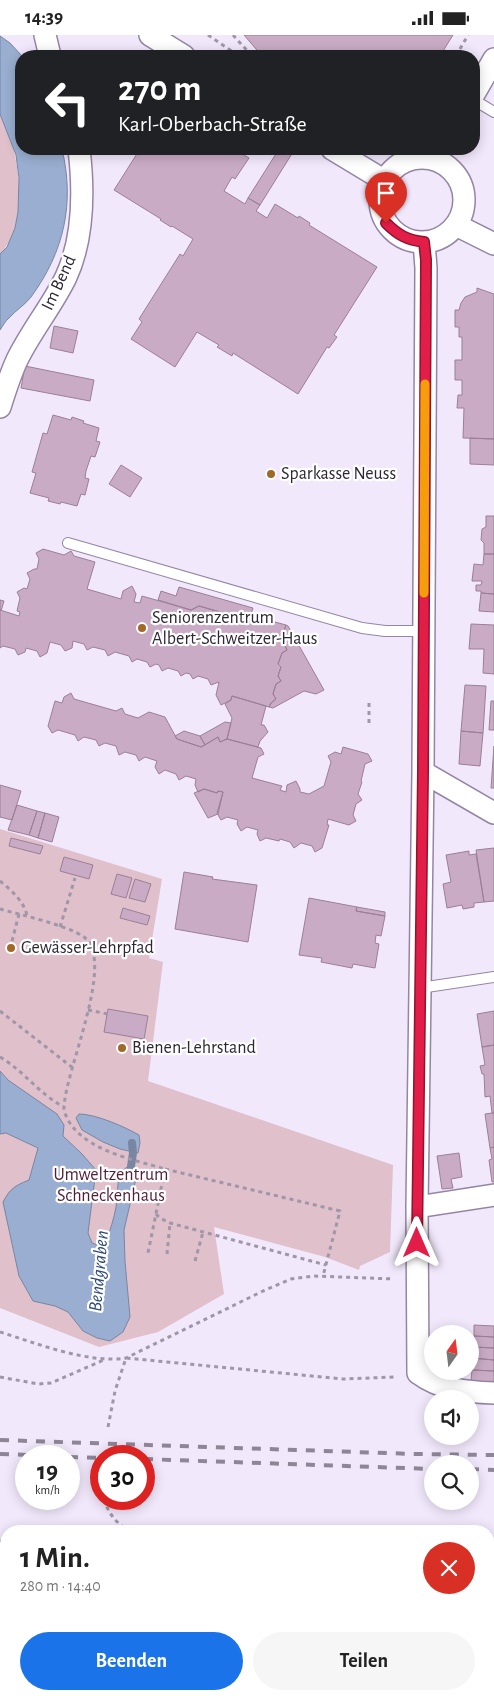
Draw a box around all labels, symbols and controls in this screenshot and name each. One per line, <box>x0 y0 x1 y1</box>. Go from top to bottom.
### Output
text: 14:39 <box>25 8 63 27</box>
icon: left <box>35 70 100 135</box>
text: 270 m <box>118 72 201 107</box>
text: Karl-Oberbach-Straße <box>118 113 307 135</box>
pin <box>365 172 407 223</box>
icon: arrive <box>372 179 400 207</box>
street label: Im Bend <box>38 253 80 313</box>
place label: Sparkasse Neuss <box>281 465 396 483</box>
marker: Sparkasse Neuss <box>265 468 277 480</box>
place label: Seniorenzentrum Albert-Schweitzer-Haus <box>152 609 317 648</box>
marker: Seniorenzentrum Albert-Schweitzer-Haus <box>136 622 148 634</box>
place label: Gewässer-Lehrpfad <box>21 939 154 957</box>
marker: Gewässer-Lehrpfad <box>5 942 17 954</box>
place label: Bienen-Lehrstand <box>132 1039 256 1057</box>
marker: Bienen-Lehrstand <box>116 1042 128 1054</box>
park label: Umweltzentrum Schneckenhaus <box>53 1166 169 1205</box>
position arrow <box>390 1216 442 1268</box>
water label: Bendgraben <box>86 1230 112 1312</box>
north arrow <box>424 1325 479 1380</box>
map controls <box>424 1325 479 1510</box>
button: sound <box>424 1390 479 1445</box>
speed limit sign: 30 <box>90 1445 155 1510</box>
button: search <box>424 1455 479 1510</box>
text: 19 <box>37 1459 58 1484</box>
text: km/h <box>35 1484 60 1496</box>
button: close <box>423 1542 475 1594</box>
text: 1 Min. <box>20 1543 90 1573</box>
text: 280 m · 14:40 <box>20 1578 101 1594</box>
button: Beenden <box>20 1632 243 1690</box>
button: Teilen <box>253 1632 475 1690</box>

